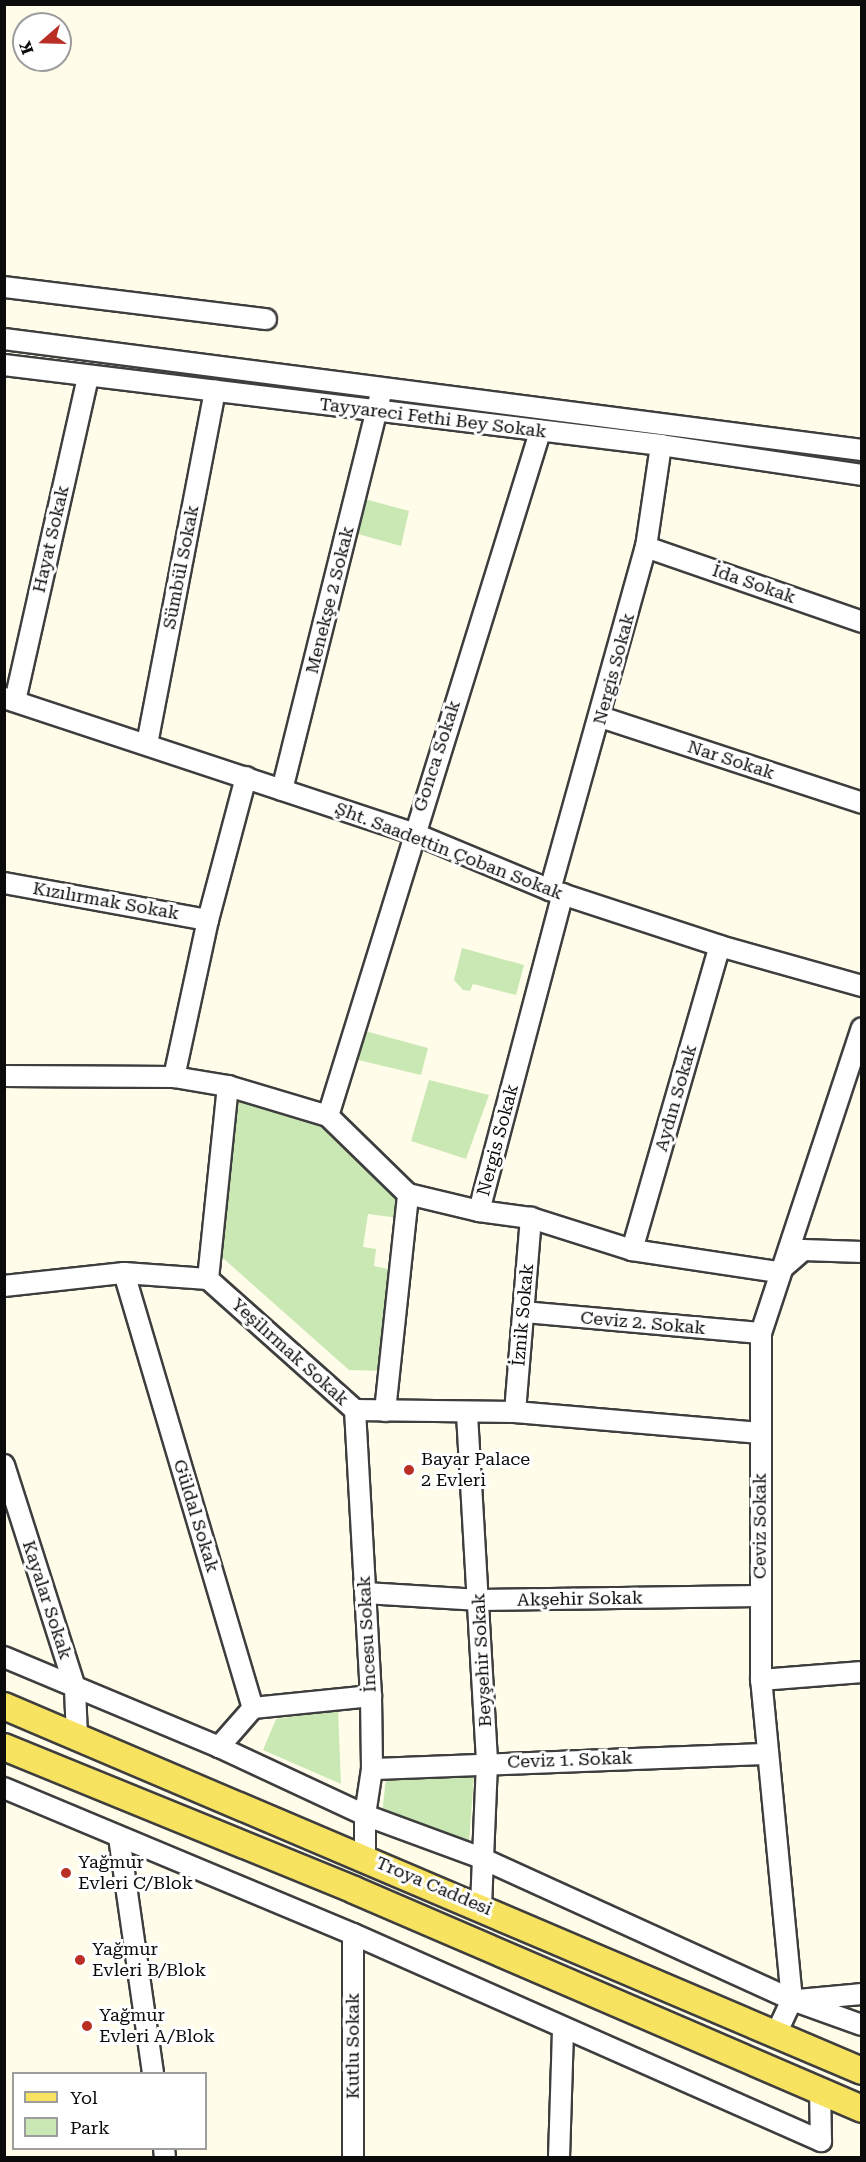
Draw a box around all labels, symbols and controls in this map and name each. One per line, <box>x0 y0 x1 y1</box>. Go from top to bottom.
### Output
north arrow <box>12 12 72 72</box>
text: K <box>15 38 38 57</box>
street label: Tayyareci Fethi Bey Sokak <box>318 393 548 443</box>
street label: Hayat Sokak <box>28 483 74 595</box>
street label: Sümbül Sokak <box>158 503 204 631</box>
street label: Menekşe 2 Sokak <box>301 524 359 676</box>
street label: İda Sokak <box>709 560 799 608</box>
street label: Nergis Sokak <box>589 611 639 727</box>
street label: Gonca Sokak <box>409 698 465 814</box>
street label: Nar Sokak <box>685 736 777 784</box>
street label: Şht. Saadettin Çoban Sokak <box>332 797 566 905</box>
street label: Kızılırmak Sokak <box>31 877 181 925</box>
street label: Aydın Sokak <box>650 1042 702 1154</box>
street label: Nergis Sokak <box>473 1082 523 1198</box>
street label: İznik Sokak <box>508 1263 538 1367</box>
street label: Yeşilırmak Sokak <box>227 1294 353 1410</box>
street label: Ceviz 2. Sokak <box>579 1307 707 1339</box>
place label: Bayar Palace 2 Evleri <box>421 1449 530 1492</box>
street label: Güldal Sokak <box>169 1457 223 1575</box>
marker: Bayar Palace 2 Evleri <box>402 1463 416 1477</box>
street label: Ceviz Sokak <box>749 1473 771 1579</box>
street label: Kayalar Sokak <box>18 1538 76 1662</box>
street label: İncesu Sokak <box>353 1575 381 1693</box>
street label: Akşehir Sokak <box>517 1587 643 1611</box>
street label: Beyşehir Sokak <box>468 1592 496 1728</box>
street label: Ceviz 1. Sokak <box>507 1747 633 1773</box>
place label: Yağmur Evleri C/Blok <box>78 1852 193 1894</box>
street label: Troya Caddesi <box>373 1852 495 1920</box>
marker: Yağmur Evleri C/Blok <box>59 1866 73 1880</box>
place label: Yağmur Evleri B/Blok <box>92 1939 206 1982</box>
marker: Yağmur Evleri B/Blok <box>73 1953 87 1967</box>
street label: Kutlu Sokak <box>342 1993 364 2099</box>
place label: Yağmur Evleri A/Blok <box>99 2005 215 2048</box>
marker: Yağmur Evleri A/Blok <box>80 2019 94 2033</box>
legend <box>12 2072 207 2150</box>
text: Yol <box>70 2087 98 2108</box>
text: Park <box>70 2117 110 2138</box>

